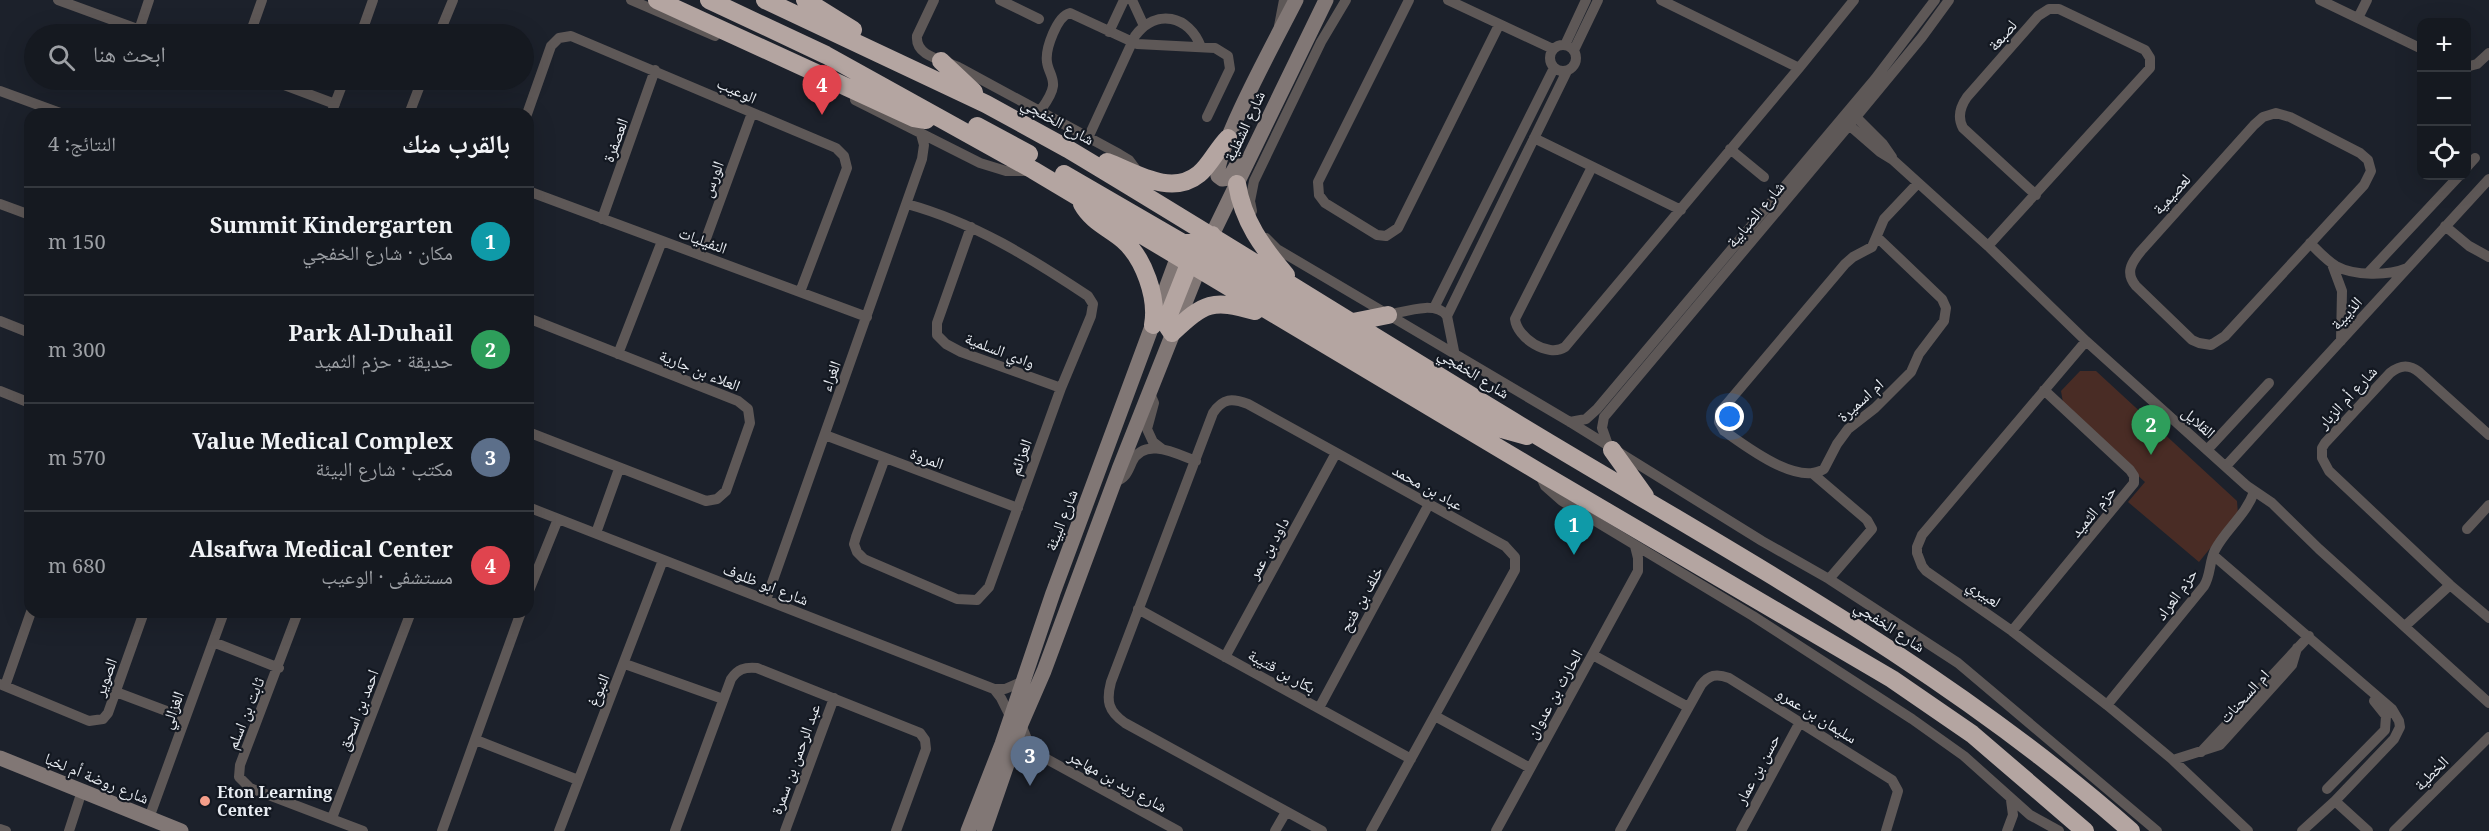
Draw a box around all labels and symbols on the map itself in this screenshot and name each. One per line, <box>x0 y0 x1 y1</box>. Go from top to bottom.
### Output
street label: لصبعة <box>1982 15 2022 55</box>
pin: 4 <box>802 66 842 115</box>
street label: الوعيب <box>714 71 760 109</box>
street label: شارع الشفلية <box>1218 87 1270 165</box>
street label: شارع الخفجي <box>1017 92 1098 152</box>
street label: العصفرة <box>597 115 633 165</box>
street label: الورس <box>695 158 729 200</box>
street label: لعصيمية <box>2147 169 2195 219</box>
street label: شارع الضبابية <box>1721 176 1789 252</box>
street label: النفيليات <box>676 221 730 259</box>
street label: الذيبية <box>2325 292 2367 334</box>
street label: وادي السلمية <box>961 327 1038 375</box>
street label: شارع الخفجي <box>1433 342 1514 405</box>
street label: العلاء بن جارية <box>656 344 744 396</box>
street label: الغراء <box>814 358 846 394</box>
street label: شارع أم الزبار <box>2311 361 2382 434</box>
street label: ام اسميرة <box>1832 373 1888 427</box>
street label: القلايل <box>2177 401 2221 443</box>
your location <box>1715 402 1744 431</box>
pin: 2 <box>2132 406 2170 455</box>
street label: العزائم <box>1003 436 1037 478</box>
street label: المروة <box>907 442 947 474</box>
street label: عباد بن محمد <box>1389 459 1467 515</box>
street label: حزم الثميد <box>2065 480 2121 542</box>
street label: شارع البيئة <box>1039 486 1083 554</box>
pin: 1 <box>1554 506 1594 555</box>
street label: داود بن عمر <box>1241 513 1294 584</box>
street label: شارع ابو ظلوف <box>720 558 812 610</box>
street label: خلف بن فتح <box>1334 562 1388 636</box>
street label: حزم العراد <box>2150 564 2202 624</box>
street label: لعبيري <box>1961 574 2005 614</box>
street label: شارع الخفجي <box>1849 595 1930 659</box>
street label: بكار بن قتيبة <box>1244 643 1320 699</box>
street label: الحارث بن عدوان <box>1520 645 1588 743</box>
street label: الصوير <box>88 655 122 700</box>
street label: ام السحنات <box>2214 664 2274 728</box>
street label: احمد بن اسحق <box>332 666 384 754</box>
street label: النبوغ <box>581 670 615 710</box>
street label: ثابت بن اسلم <box>221 673 270 752</box>
street label: سليمان بن عمرو <box>1773 682 1861 748</box>
street label: الغزالي <box>155 688 191 733</box>
street label: عبد الرحمن بن سمرة <box>765 700 825 818</box>
street label: حسن بن عمار <box>1729 730 1785 809</box>
pin: 3 <box>1010 736 1050 786</box>
street label: شارع زيد بن مهاجر <box>1064 744 1171 817</box>
street label: شارع روضة أم لخبا <box>42 747 152 809</box>
street label: الخطية <box>2409 751 2453 795</box>
place label: Eton Learning Center <box>217 781 332 821</box>
marker: Eton Learning Center <box>198 794 212 808</box>

